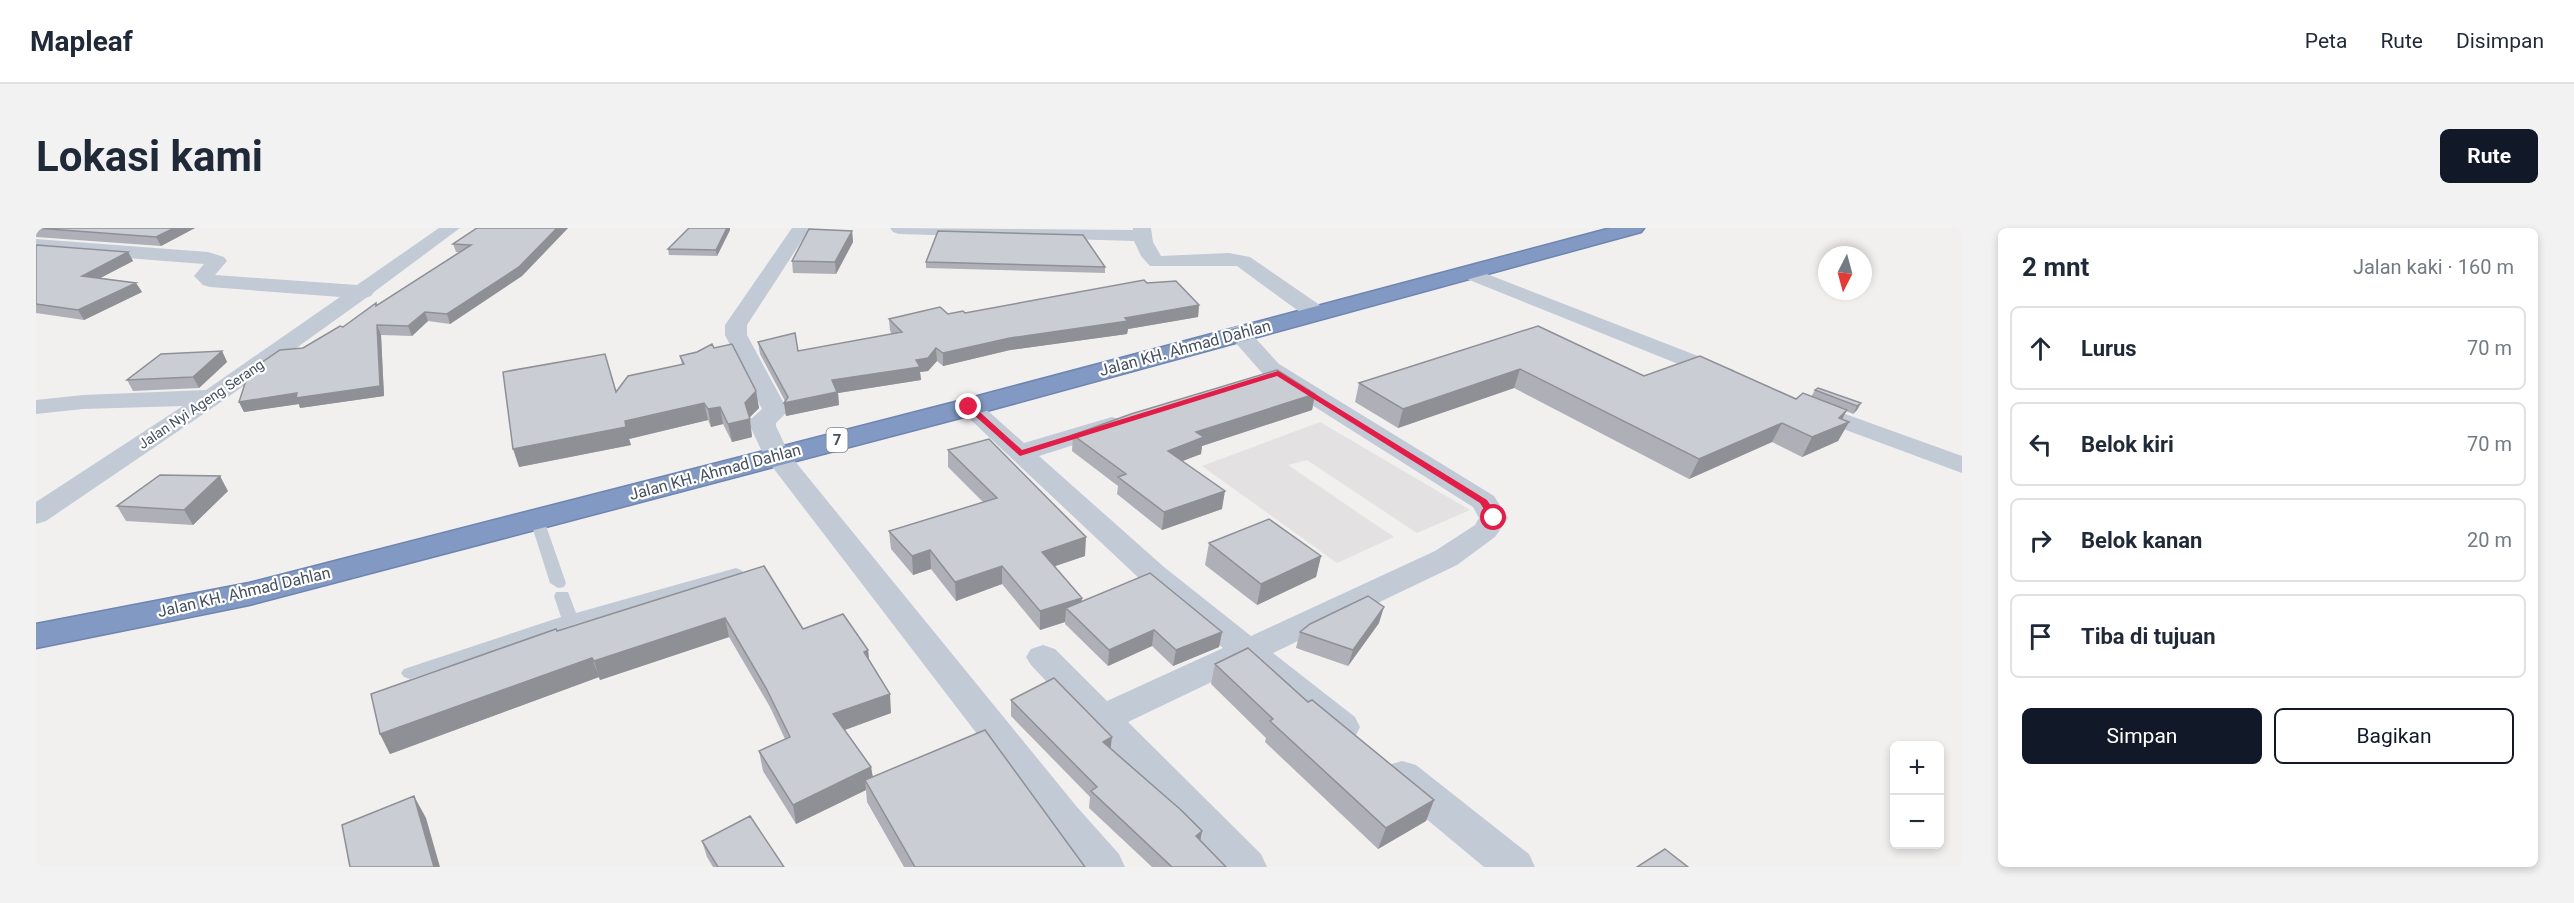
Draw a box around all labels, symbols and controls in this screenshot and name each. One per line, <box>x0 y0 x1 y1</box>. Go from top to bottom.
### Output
text: Mapleaf <box>30 25 133 58</box>
text: Peta <box>2305 29 2347 53</box>
text: Rute <box>2380 29 2423 53</box>
text: Disimpan <box>2456 29 2544 53</box>
button: Rute <box>2440 129 2538 183</box>
text: Lokasi kami <box>36 132 263 181</box>
north arrow <box>1818 246 1872 300</box>
text: 2 mnt <box>2022 252 2089 282</box>
text: Jalan kaki · 160 m <box>2353 255 2514 279</box>
street label: Jalan KH. Ahmad Dahlan <box>1097 316 1273 380</box>
icon: ahead <box>2024 332 2057 365</box>
text: Lurus <box>2081 336 2137 361</box>
text: 70 m <box>2467 336 2512 360</box>
street label: Jalan Nyi Ageng Serang <box>135 356 267 452</box>
route end <box>955 393 981 419</box>
road number: 7 <box>826 428 848 452</box>
icon: left <box>2024 428 2057 461</box>
text: Belok kiri <box>2081 432 2174 457</box>
text: 70 m <box>2467 432 2512 456</box>
street label: Jalan KH. Ahmad Dahlan <box>627 440 803 504</box>
route start <box>1480 504 1506 530</box>
icon: right <box>2024 524 2057 557</box>
text: Belok kanan <box>2081 528 2202 553</box>
text: 20 m <box>2467 528 2512 552</box>
street label: Jalan KH. Ahmad Dahlan <box>156 563 332 621</box>
icon: arrive <box>2024 620 2057 653</box>
text: Tiba di tujuan <box>2081 624 2216 649</box>
button: Simpan <box>2022 708 2262 764</box>
button: Bagikan <box>2274 708 2514 764</box>
map controls <box>1890 741 1944 849</box>
button: + <box>1890 741 1944 795</box>
button: − <box>1890 795 1944 849</box>

